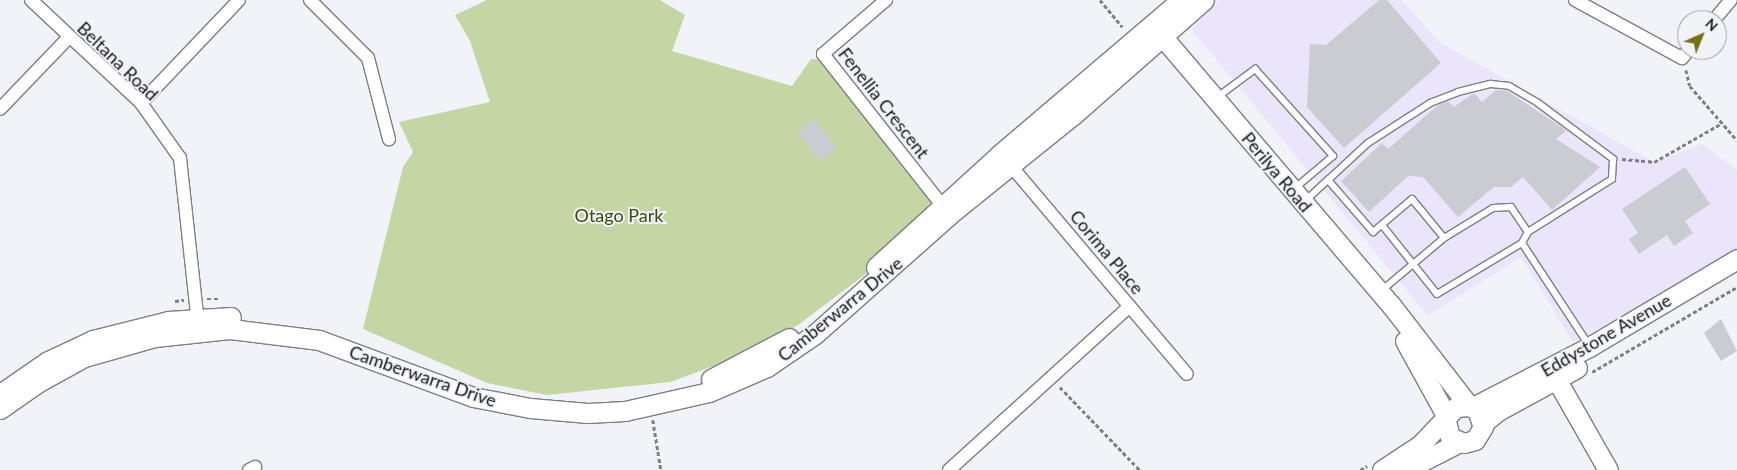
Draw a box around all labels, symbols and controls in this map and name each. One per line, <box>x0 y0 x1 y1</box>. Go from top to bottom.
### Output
north arrow <box>1677 10 1727 60</box>
text: N <box>1702 15 1722 34</box>
street label: Beltana Road <box>73 17 163 105</box>
street label: Fenellia Crescent <box>834 43 934 163</box>
street label: Perilya Road <box>1237 128 1317 216</box>
park label: Otago Park <box>575 204 663 226</box>
street label: Corima Place <box>1066 206 1148 298</box>
street label: Camberwarra Drive <box>773 252 907 366</box>
street label: Eddystone Avenue <box>1537 289 1675 381</box>
street label: Camberwarra Drive <box>347 341 499 411</box>

